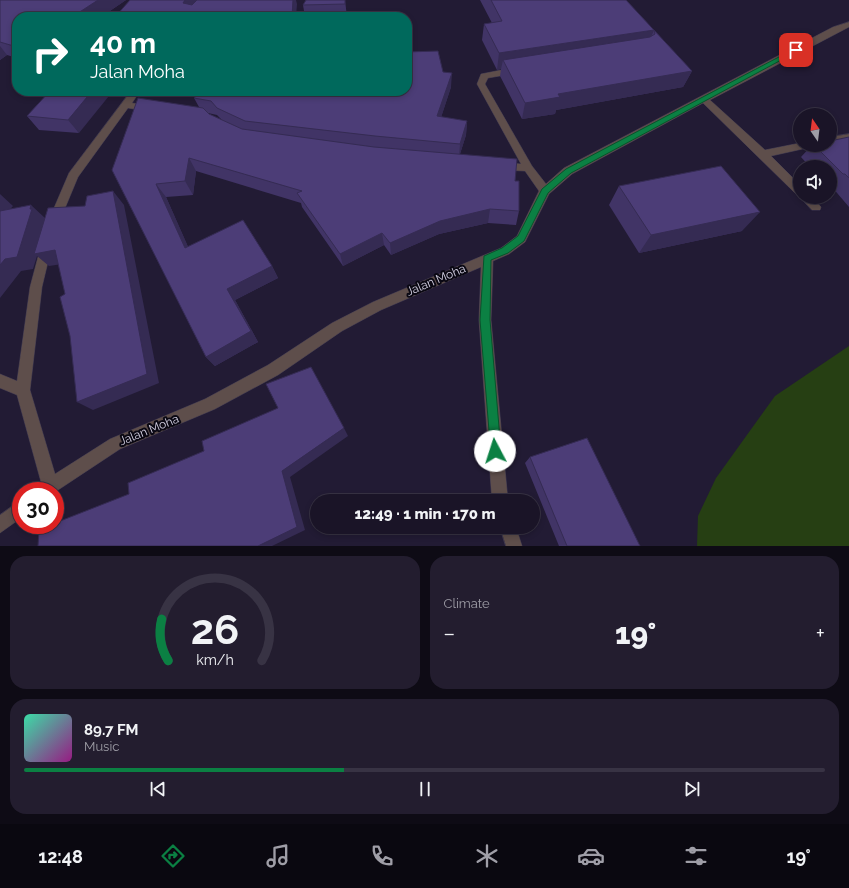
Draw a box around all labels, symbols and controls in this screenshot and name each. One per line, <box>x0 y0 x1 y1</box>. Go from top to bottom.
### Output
text: 40 m <box>90 27 156 60</box>
icon: right <box>24 28 76 80</box>
pin <box>779 33 813 67</box>
icon: arrive <box>785 39 807 61</box>
text: Jalan Moha <box>90 61 185 82</box>
north arrow <box>793 108 837 152</box>
map controls <box>793 108 837 204</box>
button: sound <box>793 160 837 204</box>
street label: Jalan Moha <box>404 261 468 299</box>
street label: Jalan Moha <box>117 412 181 448</box>
position arrow <box>474 430 516 472</box>
speed limit sign: 30 <box>12 482 64 534</box>
text: 12:49 · 1 min · 170 m <box>355 505 495 523</box>
text: Climate <box>444 596 490 611</box>
text: 26 <box>190 604 239 653</box>
text: 19° <box>615 616 656 651</box>
text: − <box>444 620 455 646</box>
text: + <box>816 620 825 646</box>
text: km/h <box>196 651 234 667</box>
text: 89.7 FM <box>84 721 139 739</box>
text: Music <box>84 739 119 754</box>
icon: previous <box>147 778 169 800</box>
icon: pause <box>414 778 436 800</box>
icon: next <box>681 778 703 800</box>
icon: directions <box>159 842 187 870</box>
icon: music <box>264 842 292 870</box>
icon: phone <box>368 842 396 870</box>
icon: climate <box>473 842 501 870</box>
icon: car <box>577 842 605 870</box>
icon: filters <box>682 842 710 870</box>
text: 12:48 <box>38 846 83 867</box>
text: 19° <box>787 846 811 867</box>

